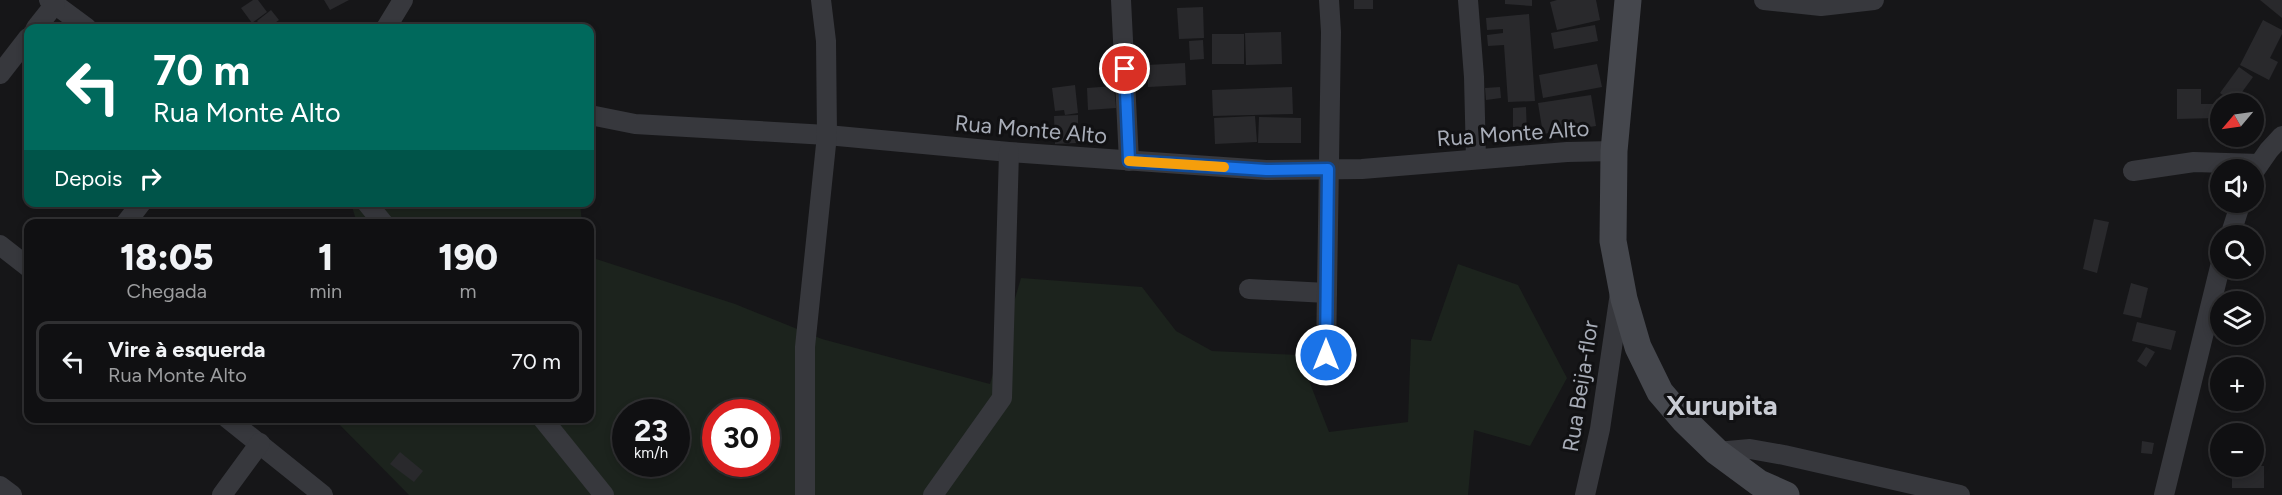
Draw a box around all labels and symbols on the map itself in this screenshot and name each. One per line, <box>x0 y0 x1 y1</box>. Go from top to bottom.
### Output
pin <box>1099 43 1150 94</box>
north arrow <box>2210 93 2264 147</box>
street label: Rua Monte Alto <box>954 109 1108 150</box>
street label: Rua Monte Alto <box>1436 115 1590 152</box>
street label: Rua Beija-flor <box>1557 318 1604 454</box>
position arrow <box>1294 323 1358 387</box>
district label: Xurupita <box>1666 388 1778 422</box>
speed limit sign: 30 <box>702 399 780 477</box>

